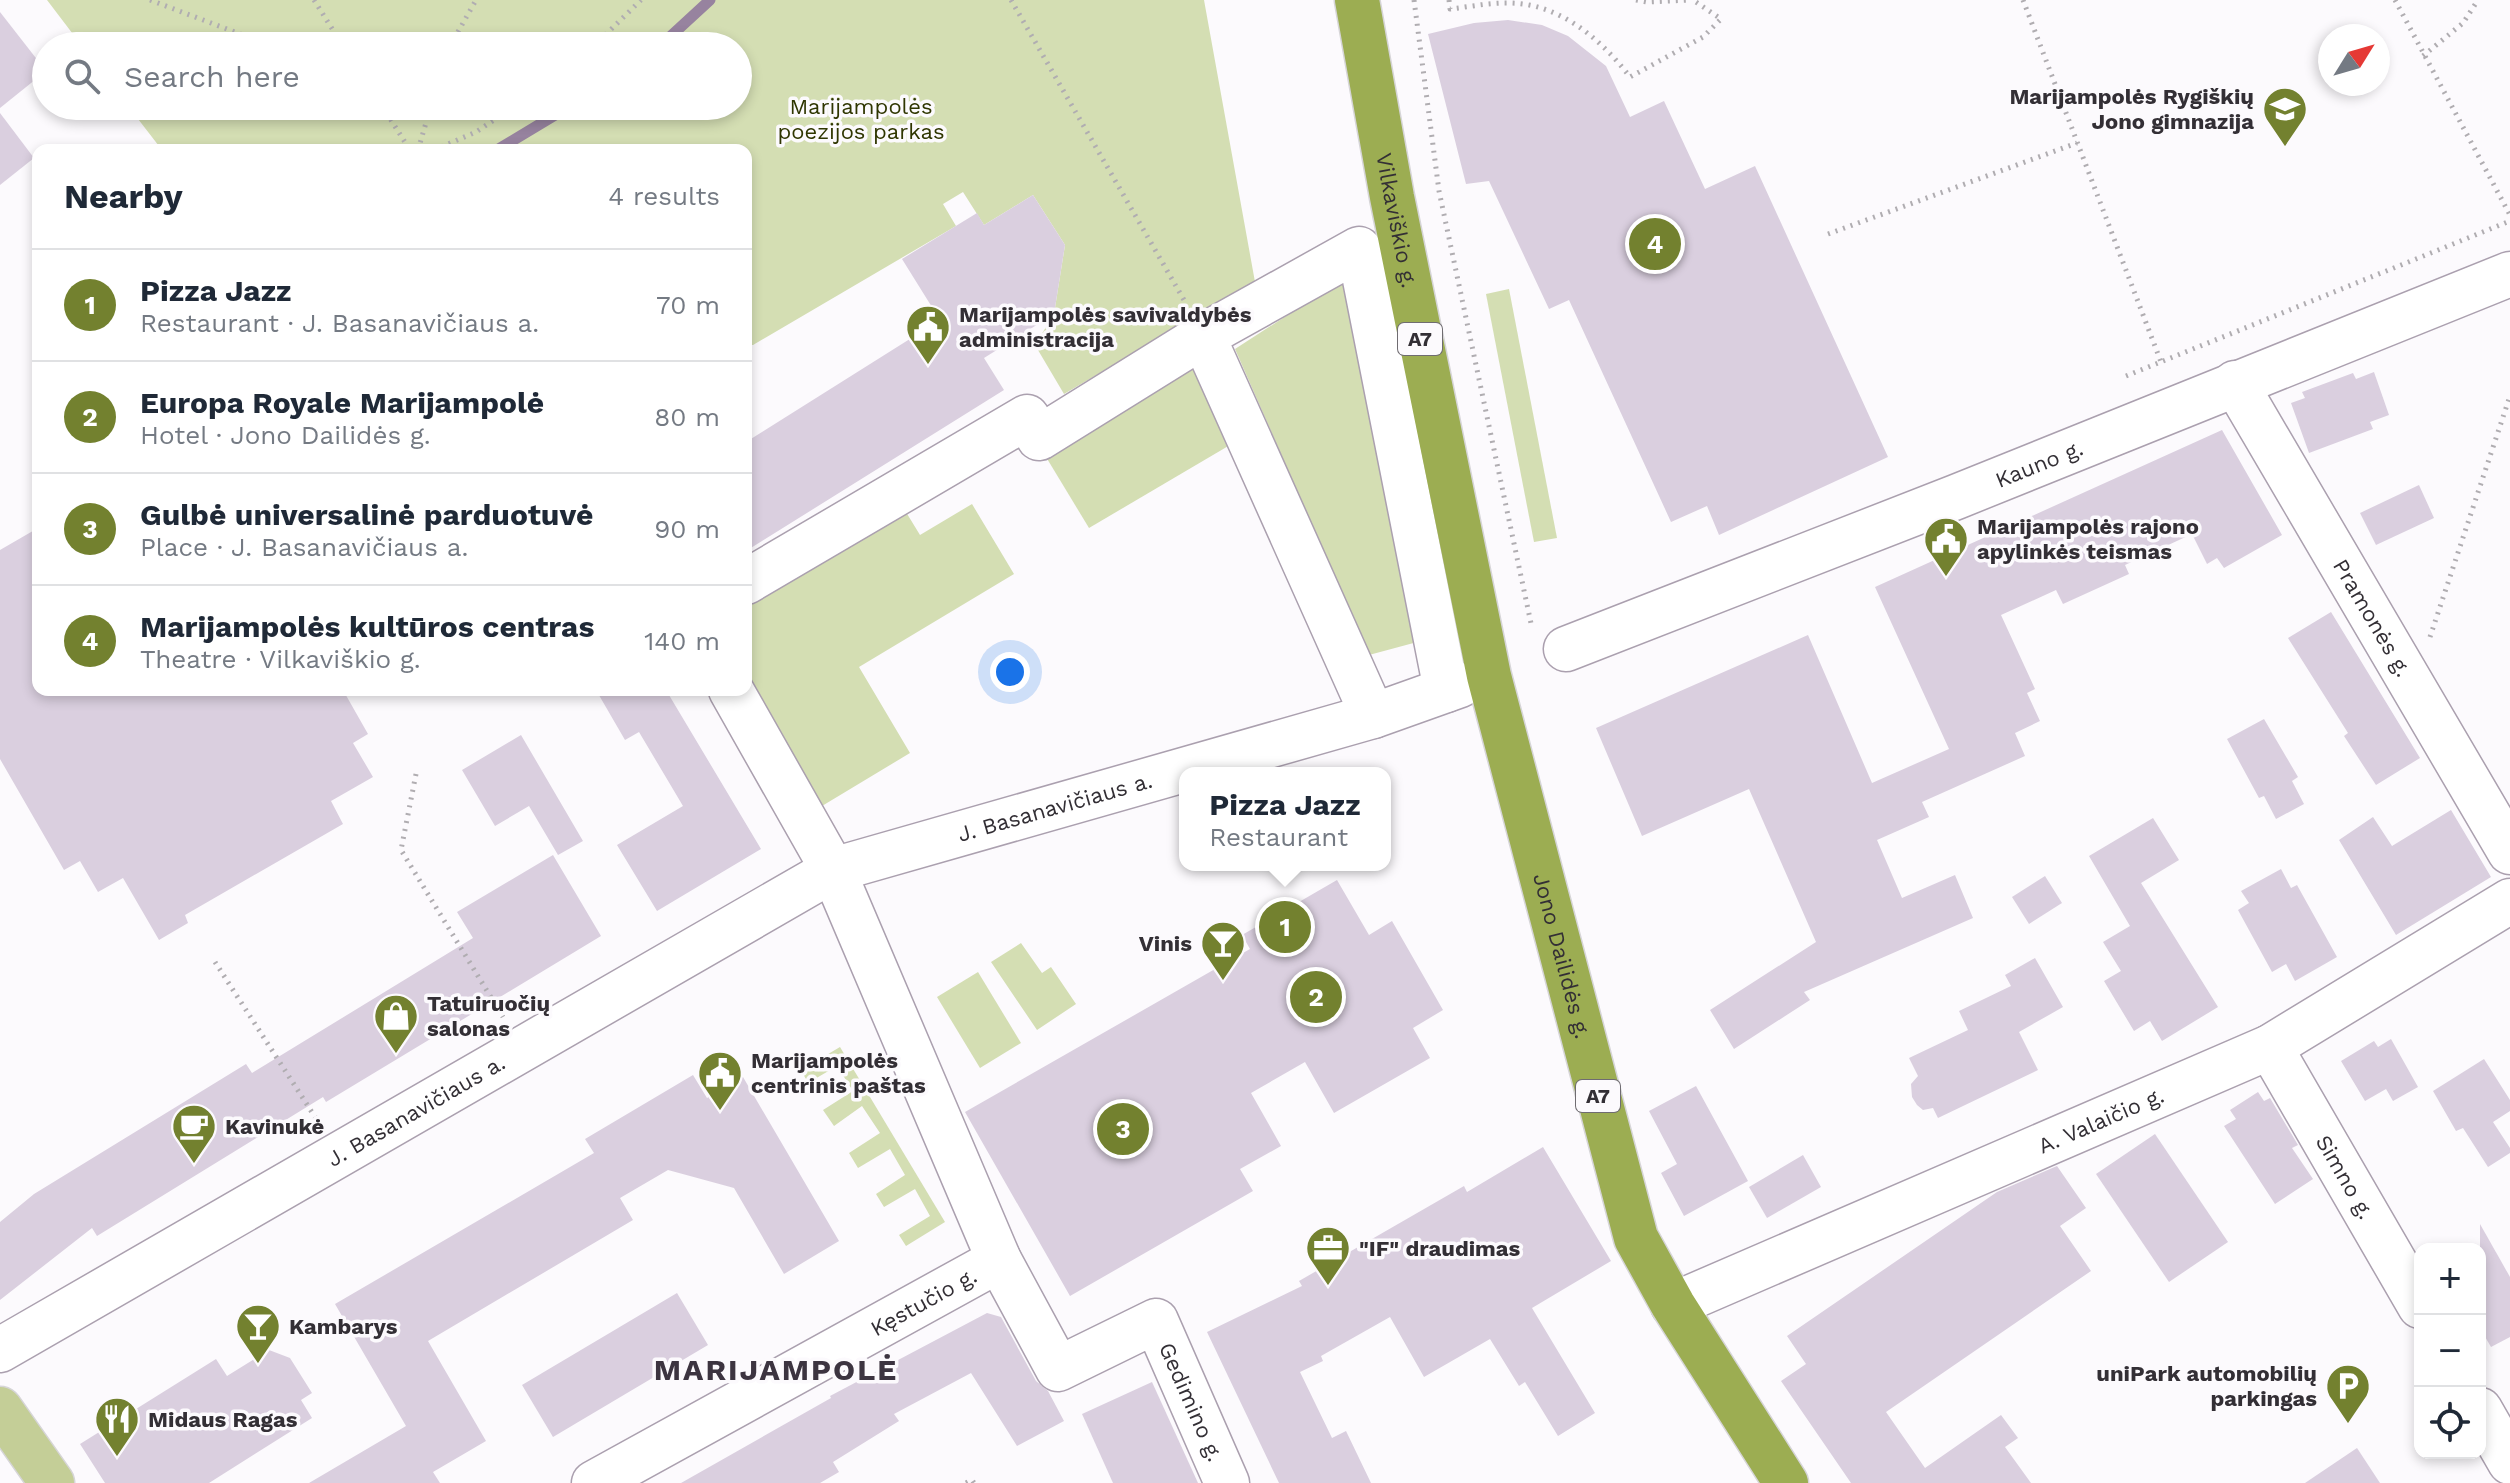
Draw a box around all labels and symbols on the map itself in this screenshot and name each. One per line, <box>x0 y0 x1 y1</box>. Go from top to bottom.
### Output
north arrow <box>2318 24 2390 96</box>
place label: Marijampolės Rygiškių Jono gimnazija <box>2009 84 2254 134</box>
school or university icon: Marijampolės Rygiškių Jono gimnazija <box>2261 85 2309 148</box>
park label: Marijampolės poezijos parkas <box>778 94 944 144</box>
street label: Vilkaviškio g. <box>1371 151 1422 290</box>
pin: 4 <box>1629 214 1681 274</box>
place label: Marijampolės savivaldybės administracija <box>959 302 1252 352</box>
public building icon: Marijampolės savivaldybės administracija <box>904 303 952 366</box>
road number: A7 <box>1398 323 1442 355</box>
street label: Kauno g. <box>1992 435 2087 493</box>
place label: Marijampolės rajono apylinkės teismas <box>1977 514 2199 564</box>
public building icon: Marijampolės rajono apylinkės teismas <box>1922 515 1970 578</box>
street label: Pramonės g. <box>2328 555 2416 681</box>
your location <box>990 652 1030 692</box>
street label: J. Basanavičiaus a. <box>955 768 1155 847</box>
street label: Jono Dailidės g. <box>1528 871 1595 1041</box>
pin: 1 <box>1259 897 1311 957</box>
bar icon: Vinis <box>1199 919 1247 982</box>
place label: Vinis <box>1139 931 1192 956</box>
pin: 2 <box>1290 967 1342 1027</box>
place label: Tatuiruočių salonas <box>427 991 550 1041</box>
shop icon: Tatuiruočių salonas <box>372 992 420 1055</box>
place label: Marijampolės centrinis paštas <box>751 1048 926 1098</box>
public building icon: Marijampolės centrinis paštas <box>696 1049 744 1112</box>
street label: J. Basanavičiaus a. <box>323 1050 509 1172</box>
road number: A7 <box>1576 1080 1620 1112</box>
street label: A. Valaičio g. <box>2034 1082 2168 1159</box>
pin: 3 <box>1097 1099 1149 1159</box>
cafe icon: Kavinukė <box>170 1102 218 1165</box>
place label: Kavinukė <box>225 1114 324 1139</box>
street label: Simno g. <box>2311 1131 2379 1223</box>
office icon: "IF" draudimas <box>1304 1224 1352 1287</box>
place label: "IF" draudimas <box>1359 1236 1521 1261</box>
street label: Kęstučio g. <box>866 1263 981 1341</box>
bar icon: Kambarys <box>234 1302 282 1365</box>
place label: Kambarys <box>289 1314 398 1339</box>
street label: Gedimino g. <box>1154 1339 1228 1465</box>
district label: MARIJAMPOLĖ <box>654 1352 898 1387</box>
place label: uniPark automobilių parkingas <box>2096 1361 2317 1411</box>
parking icon: uniPark automobilių parkingas <box>2324 1362 2372 1425</box>
restaurant icon: Midaus Ragas <box>93 1395 141 1458</box>
place label: Midaus Ragas <box>148 1407 298 1432</box>

